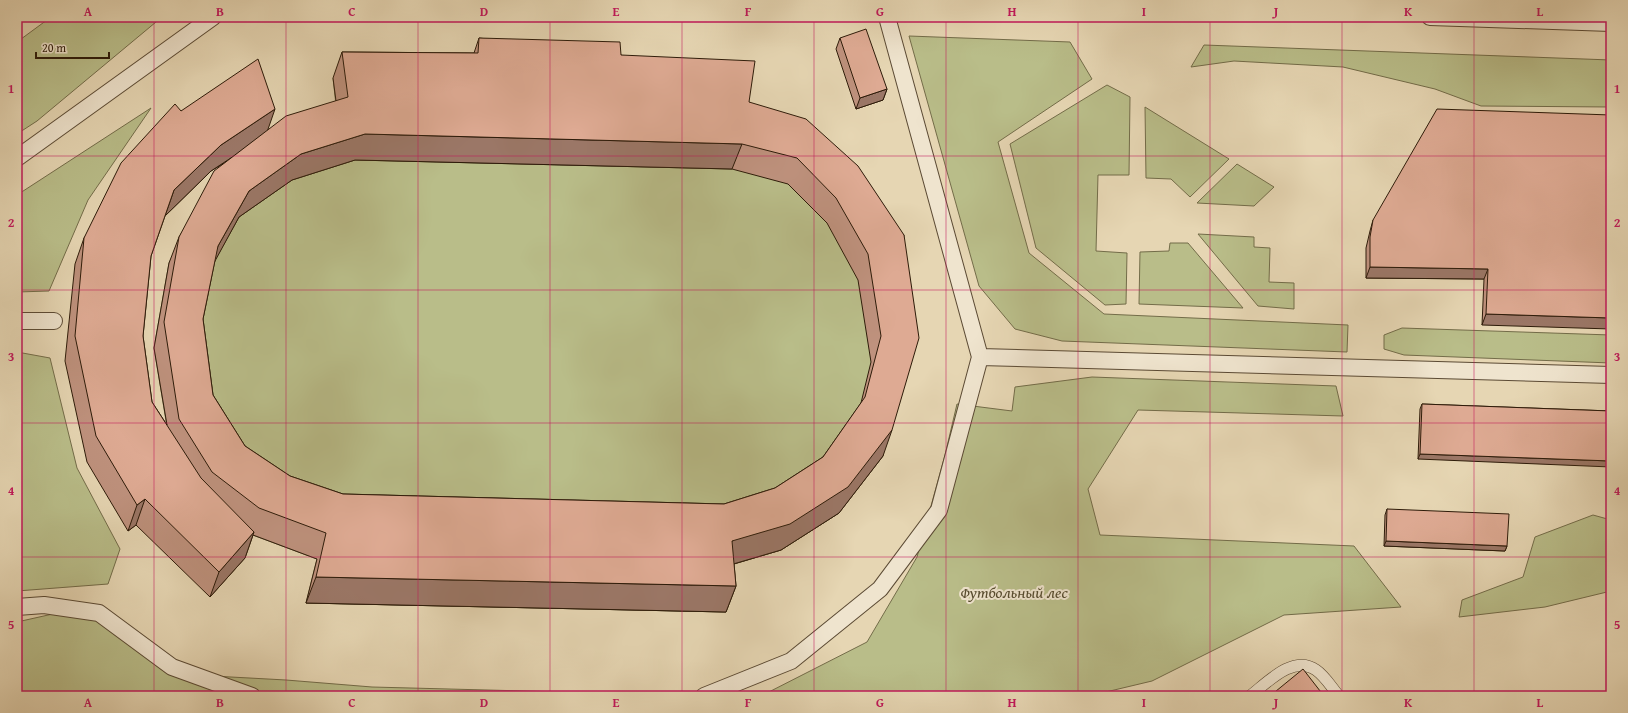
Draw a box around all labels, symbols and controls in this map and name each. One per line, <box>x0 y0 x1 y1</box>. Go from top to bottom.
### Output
text: A <box>84 2 93 21</box>
text: B <box>216 2 224 21</box>
text: C <box>348 2 356 21</box>
text: D <box>480 2 488 21</box>
text: E <box>613 2 620 21</box>
text: F <box>745 2 752 21</box>
text: G <box>876 2 884 21</box>
text: H <box>1007 2 1017 21</box>
text: I <box>1142 2 1146 21</box>
text: J <box>1272 2 1279 21</box>
text: K <box>1404 2 1413 21</box>
text: L <box>1537 2 1544 21</box>
scale bar <box>36 34 109 60</box>
text: 20 m <box>42 39 66 56</box>
text: 1 <box>8 79 14 98</box>
text: 1 <box>1614 79 1620 98</box>
text: 2 <box>8 213 15 232</box>
text: 2 <box>1614 213 1621 232</box>
text: 3 <box>8 347 14 366</box>
text: 3 <box>1614 347 1620 366</box>
text: 4 <box>8 481 15 500</box>
text: 4 <box>1614 481 1621 500</box>
park label: Футбольный лес <box>960 580 1068 604</box>
text: 5 <box>8 615 15 634</box>
text: 5 <box>1614 615 1621 634</box>
text: A <box>84 693 93 712</box>
text: B <box>216 693 224 712</box>
text: C <box>348 693 356 712</box>
text: D <box>480 693 488 712</box>
text: E <box>613 693 620 712</box>
text: F <box>745 693 752 712</box>
text: G <box>876 693 884 712</box>
text: H <box>1007 693 1017 712</box>
text: I <box>1142 693 1146 712</box>
text: J <box>1272 693 1279 712</box>
text: K <box>1404 693 1413 712</box>
text: L <box>1537 693 1544 712</box>

